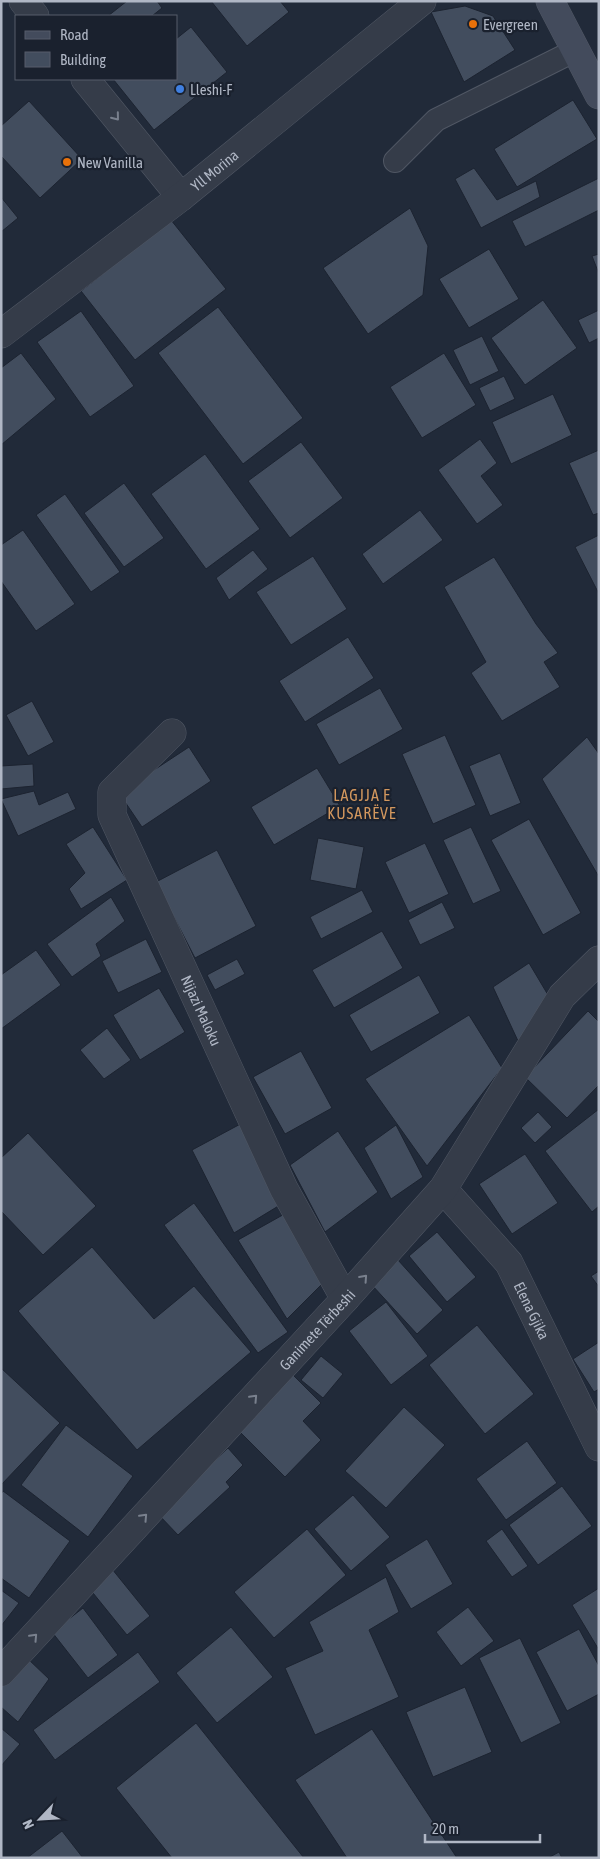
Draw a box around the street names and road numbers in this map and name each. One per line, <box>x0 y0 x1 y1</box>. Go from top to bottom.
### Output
street label: Yll Morina <box>187 146 241 194</box>
street label: Nijazi Maloku <box>178 972 225 1048</box>
street label: Elena Gjika <box>511 1279 553 1342</box>
street label: Ganimete Tërbeshi <box>276 1286 358 1373</box>

